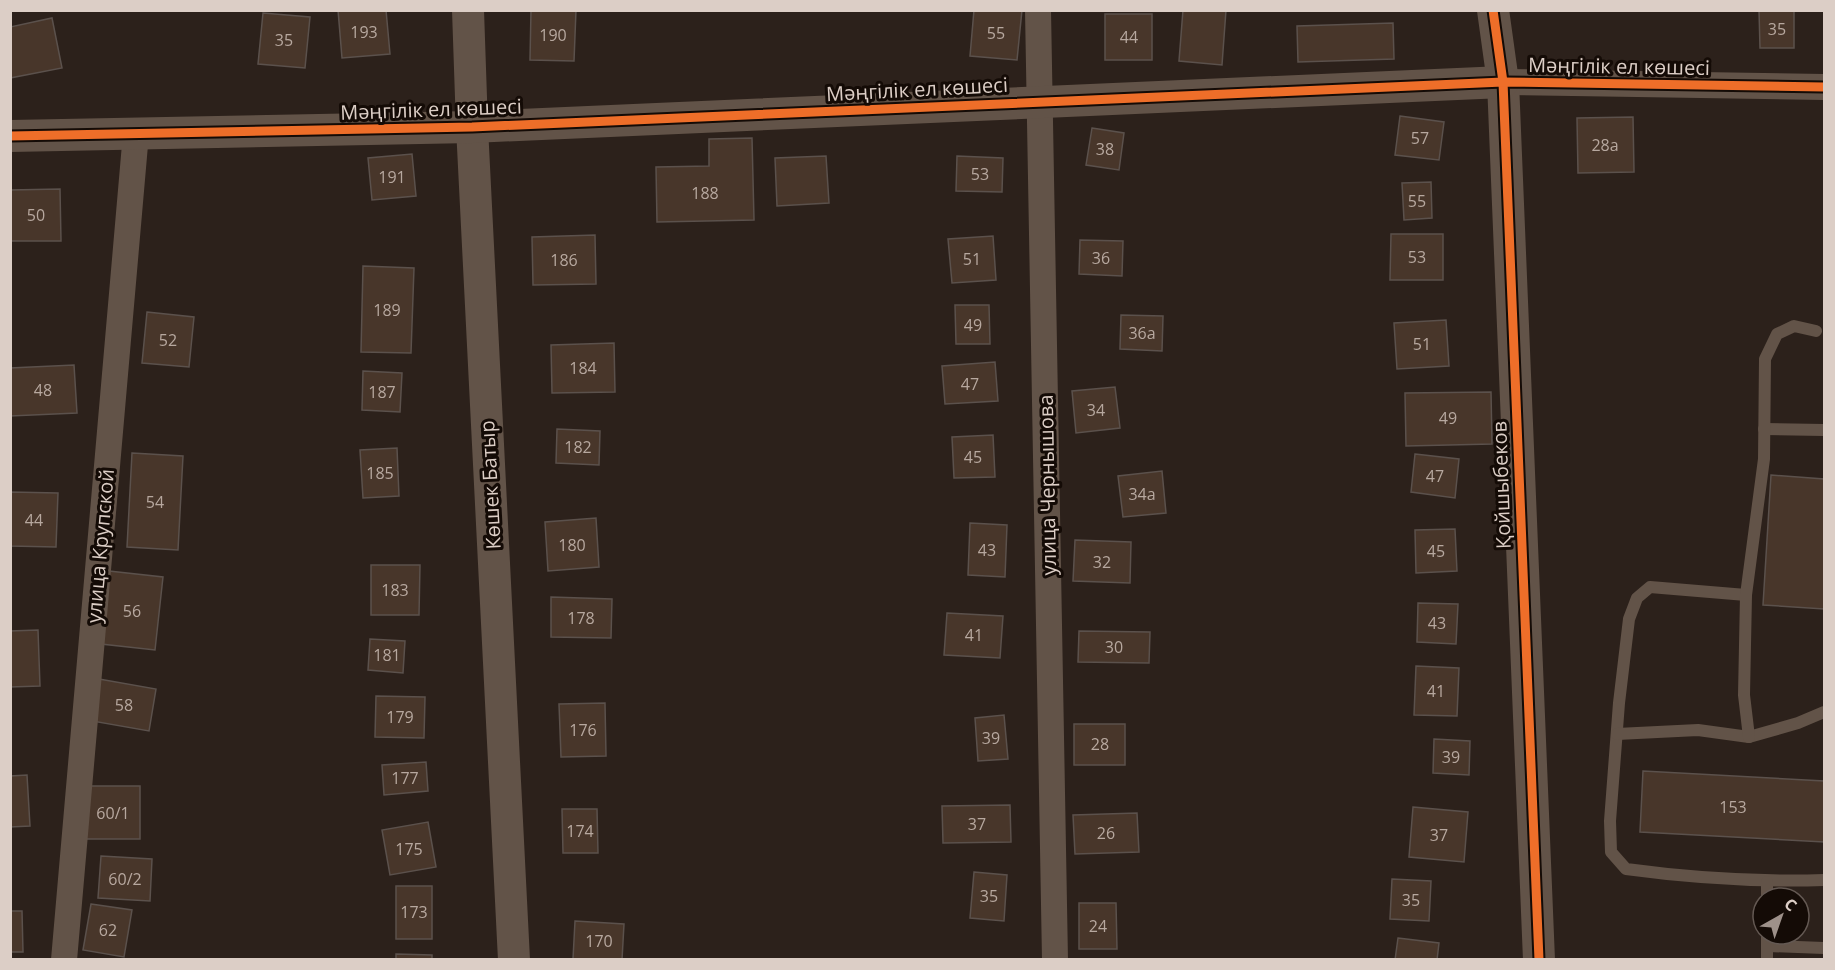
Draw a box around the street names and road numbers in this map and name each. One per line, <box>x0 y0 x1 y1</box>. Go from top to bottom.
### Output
street label: Мәңгілік ел көшесі <box>1528 51 1710 81</box>
street label: Мәңгілік ел көшесі <box>826 71 1008 107</box>
street label: Мәңгілік ел көшесі <box>340 92 522 126</box>
street label: улица Чернышова <box>1032 394 1062 576</box>
street label: Көшек Батыр <box>473 420 507 550</box>
street label: Қойшыбеков <box>1485 421 1517 549</box>
street label: улица Крупской <box>80 468 120 624</box>

